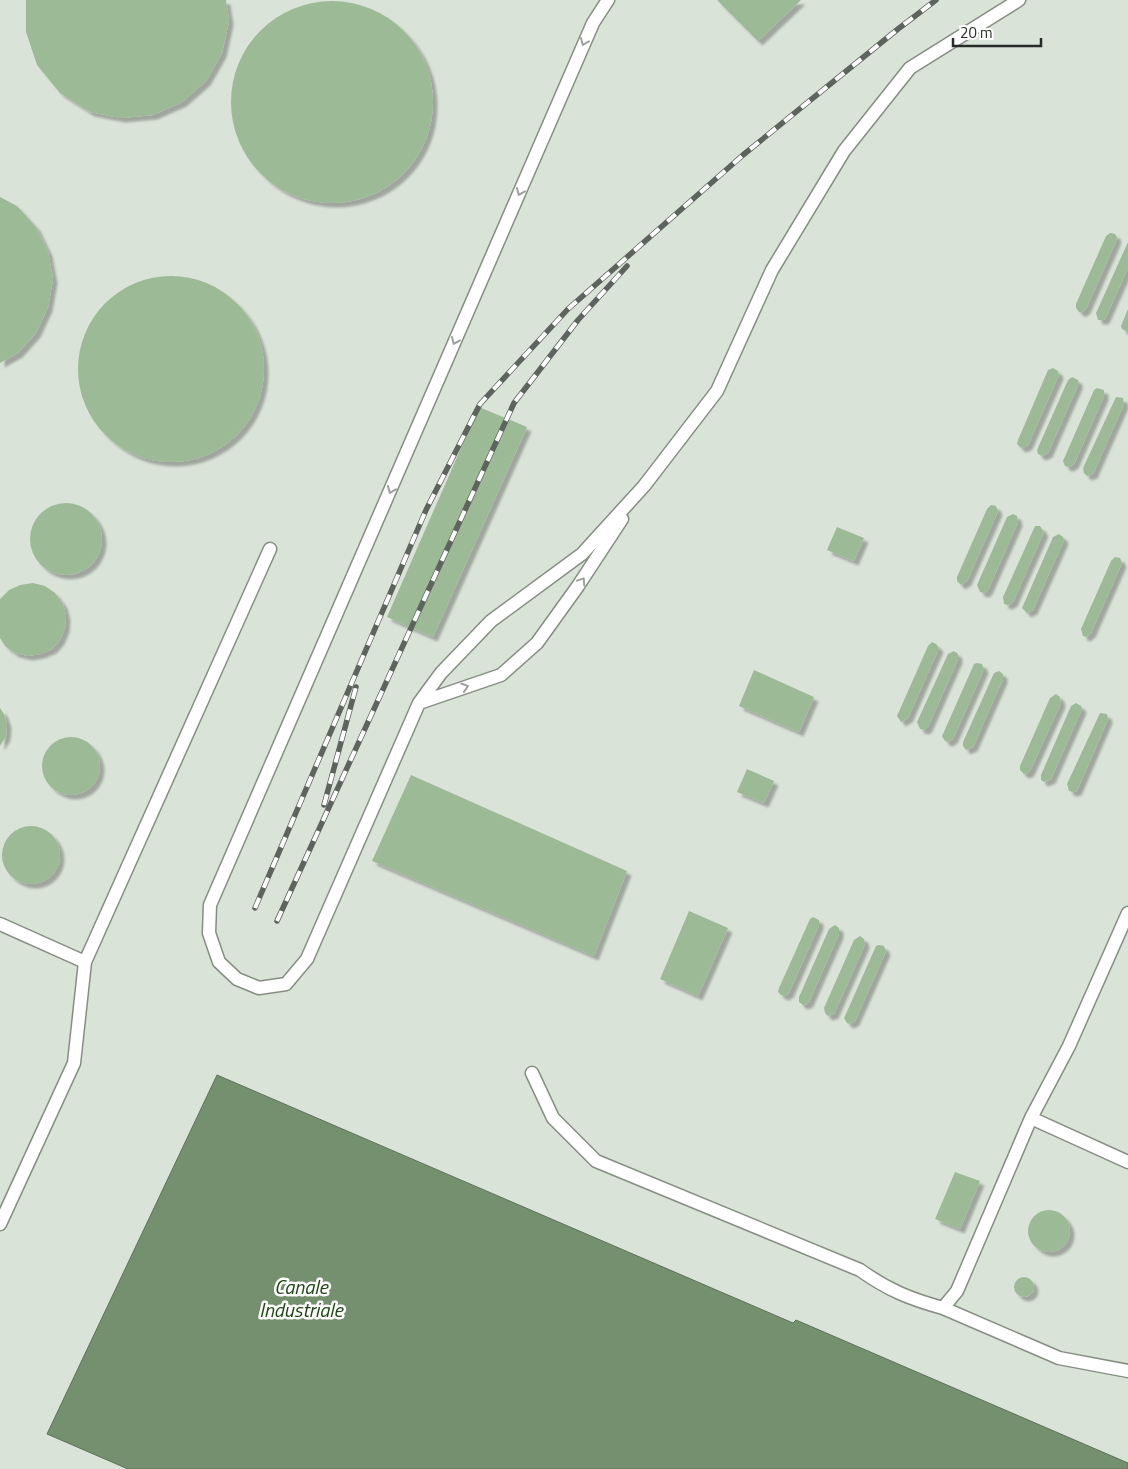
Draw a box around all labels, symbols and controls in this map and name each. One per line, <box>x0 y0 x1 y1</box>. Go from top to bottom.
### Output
scale bar <box>953 15 1040 47</box>
text: 20 m <box>960 21 993 44</box>
one-way arrow <box>580 37 590 46</box>
one-way arrow <box>515 187 526 196</box>
one-way arrow <box>451 336 462 345</box>
one-way arrow <box>386 485 397 494</box>
one-way arrow <box>576 577 585 587</box>
one-way arrow <box>460 682 468 692</box>
water label: Canale Industriale <box>259 1271 344 1325</box>

